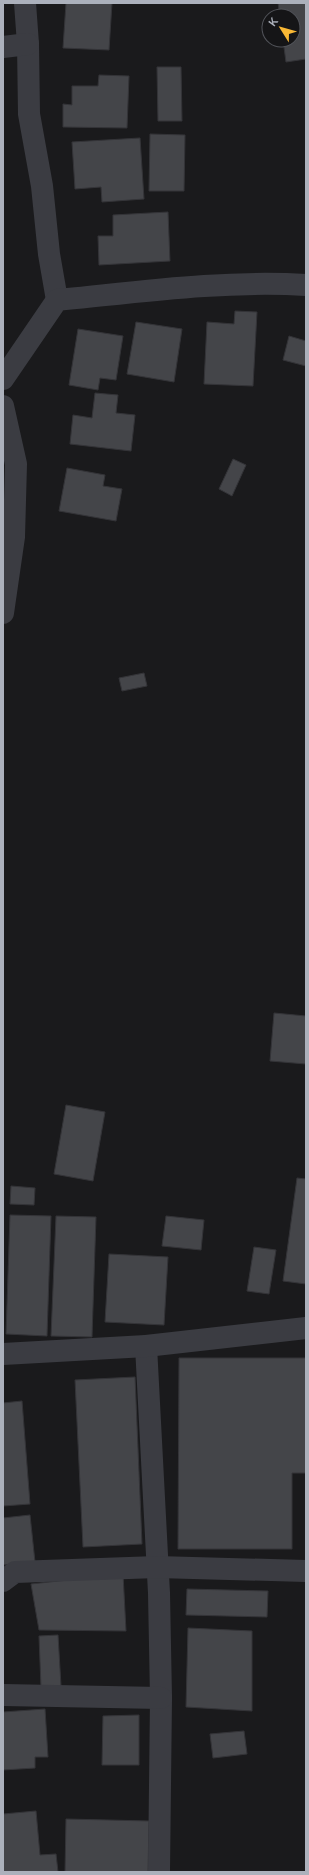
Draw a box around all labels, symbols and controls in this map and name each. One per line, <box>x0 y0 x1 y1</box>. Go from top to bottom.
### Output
north arrow <box>261 8 301 48</box>
text: K <box>266 15 281 29</box>

